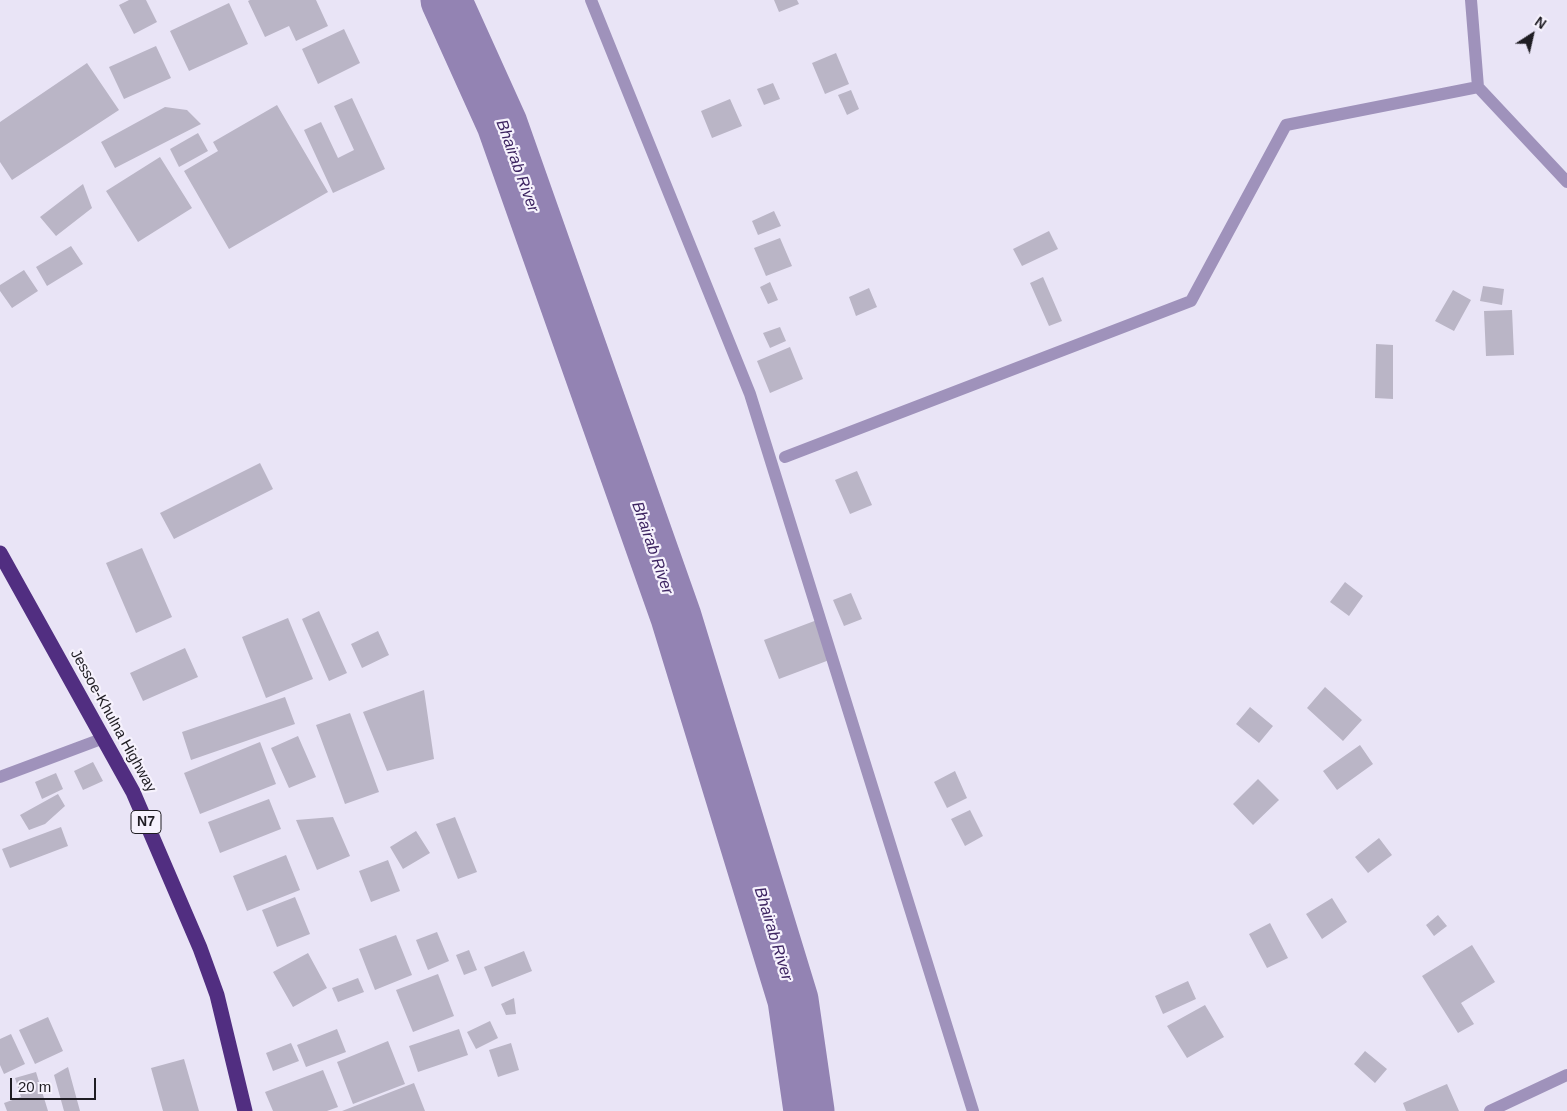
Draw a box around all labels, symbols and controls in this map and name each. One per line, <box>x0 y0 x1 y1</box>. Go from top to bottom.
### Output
north arrow <box>1507 10 1557 60</box>
text: N <box>1532 13 1549 32</box>
water label: Bhairab River <box>491 117 543 215</box>
water label: Bhairab River <box>627 499 677 597</box>
street label: Jessoe-Khulna Highway <box>66 646 160 796</box>
road number: N7 <box>131 810 161 834</box>
water label: Bhairab River <box>750 885 796 983</box>
scale bar <box>12 1068 99 1100</box>
text: 20 m <box>18 1078 51 1095</box>

